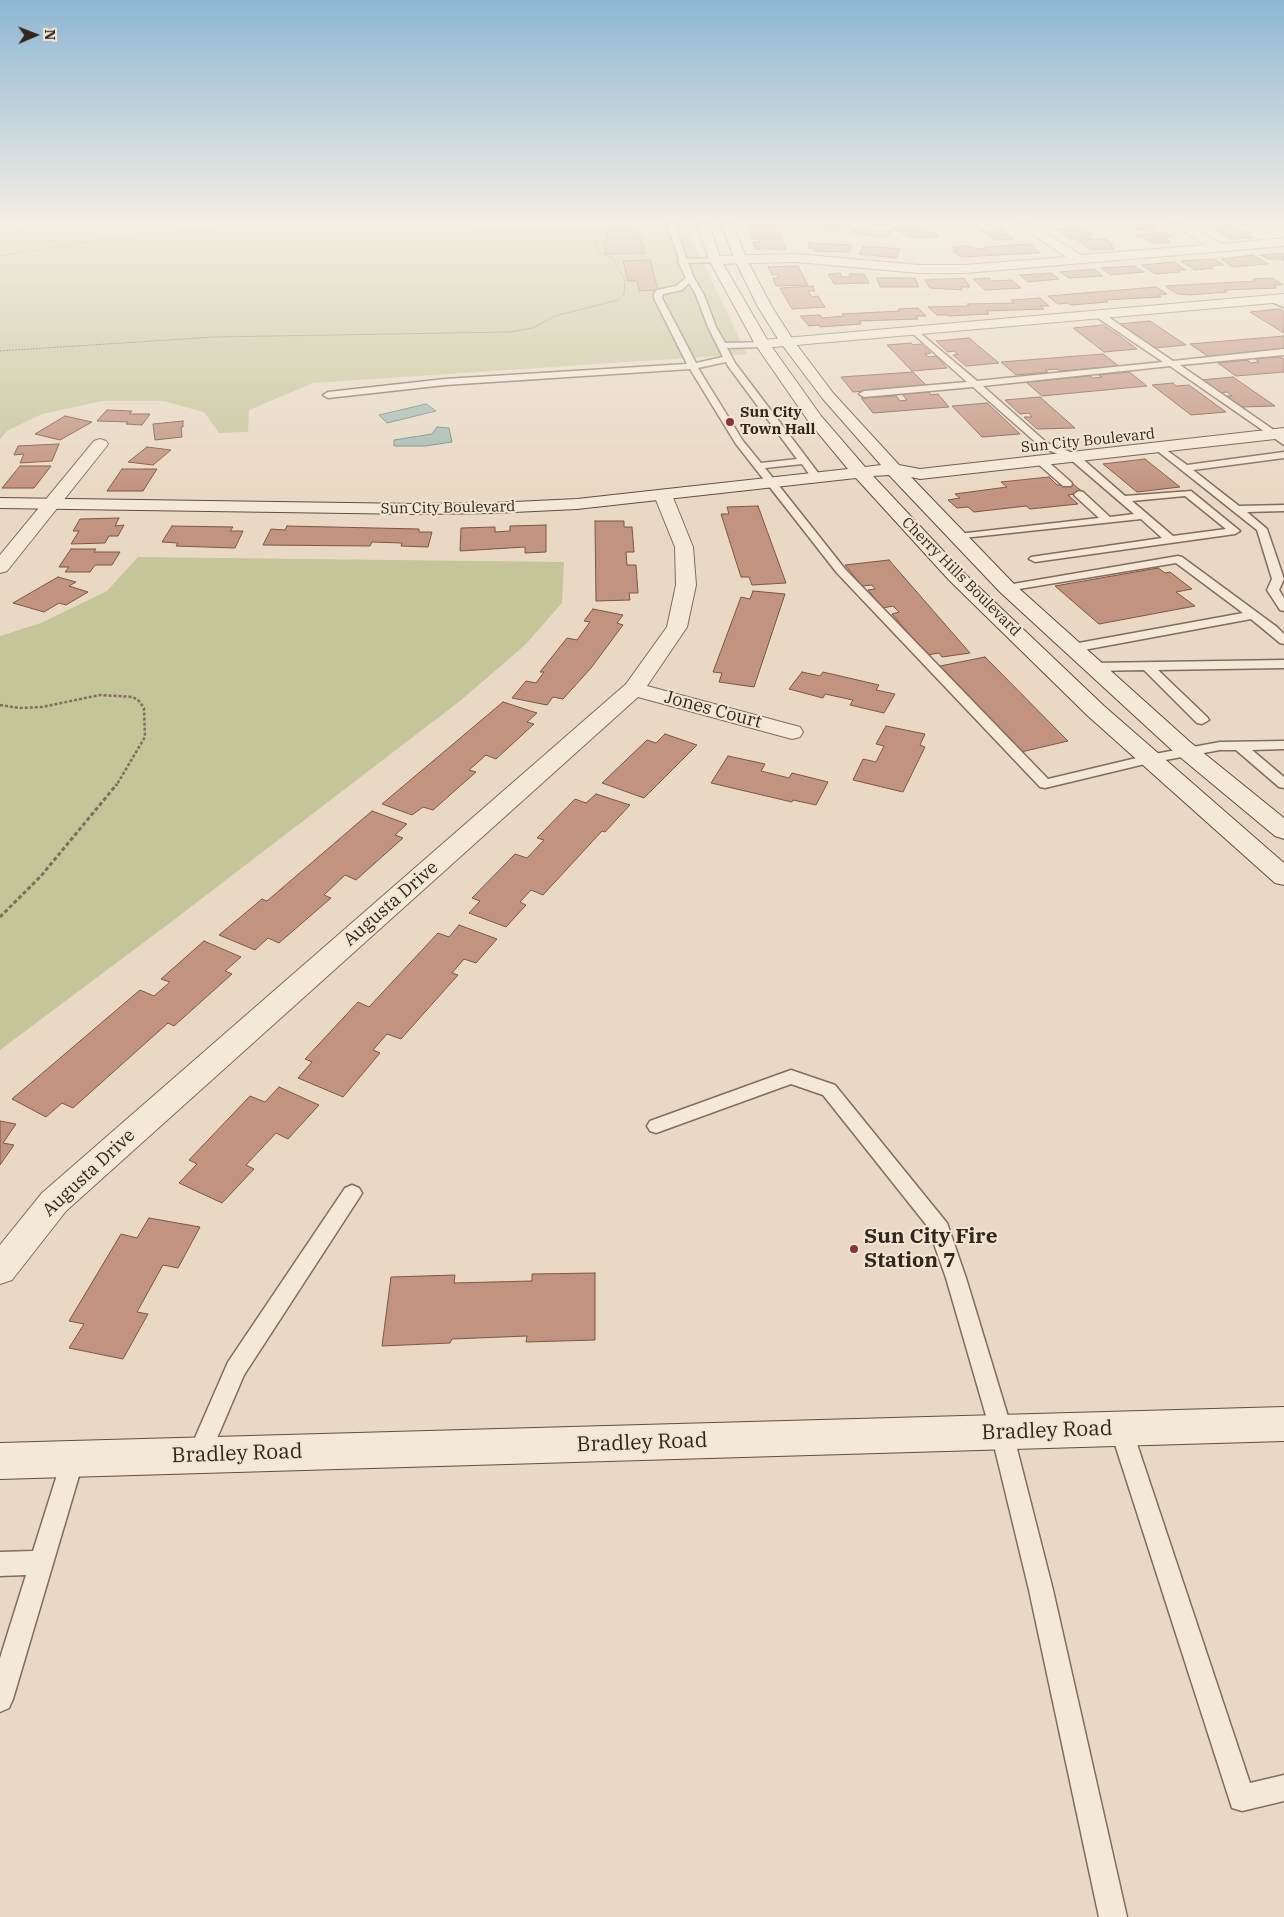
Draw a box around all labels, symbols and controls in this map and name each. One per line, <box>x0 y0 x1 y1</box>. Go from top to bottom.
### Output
north arrow <box>10 10 60 60</box>
text: N <box>41 29 59 40</box>
place label: Sun City Town Hall <box>740 404 815 439</box>
marker: Sun City Town Hall <box>724 416 736 428</box>
street label: Sun City Boulevard <box>1020 425 1156 457</box>
street label: Sun City Boulevard <box>381 498 515 518</box>
street label: Cherry Hills Boulevard <box>898 514 1024 640</box>
street label: Jones Court <box>662 687 764 733</box>
street label: Augusta Drive <box>339 857 443 951</box>
street label: Augusta Drive <box>38 1125 140 1221</box>
place label: Sun City Fire Station 7 <box>864 1224 998 1274</box>
marker: Sun City Fire Station 7 <box>848 1243 860 1255</box>
street label: Bradley Road <box>981 1416 1113 1446</box>
street label: Bradley Road <box>576 1428 708 1458</box>
street label: Bradley Road <box>171 1439 303 1469</box>

